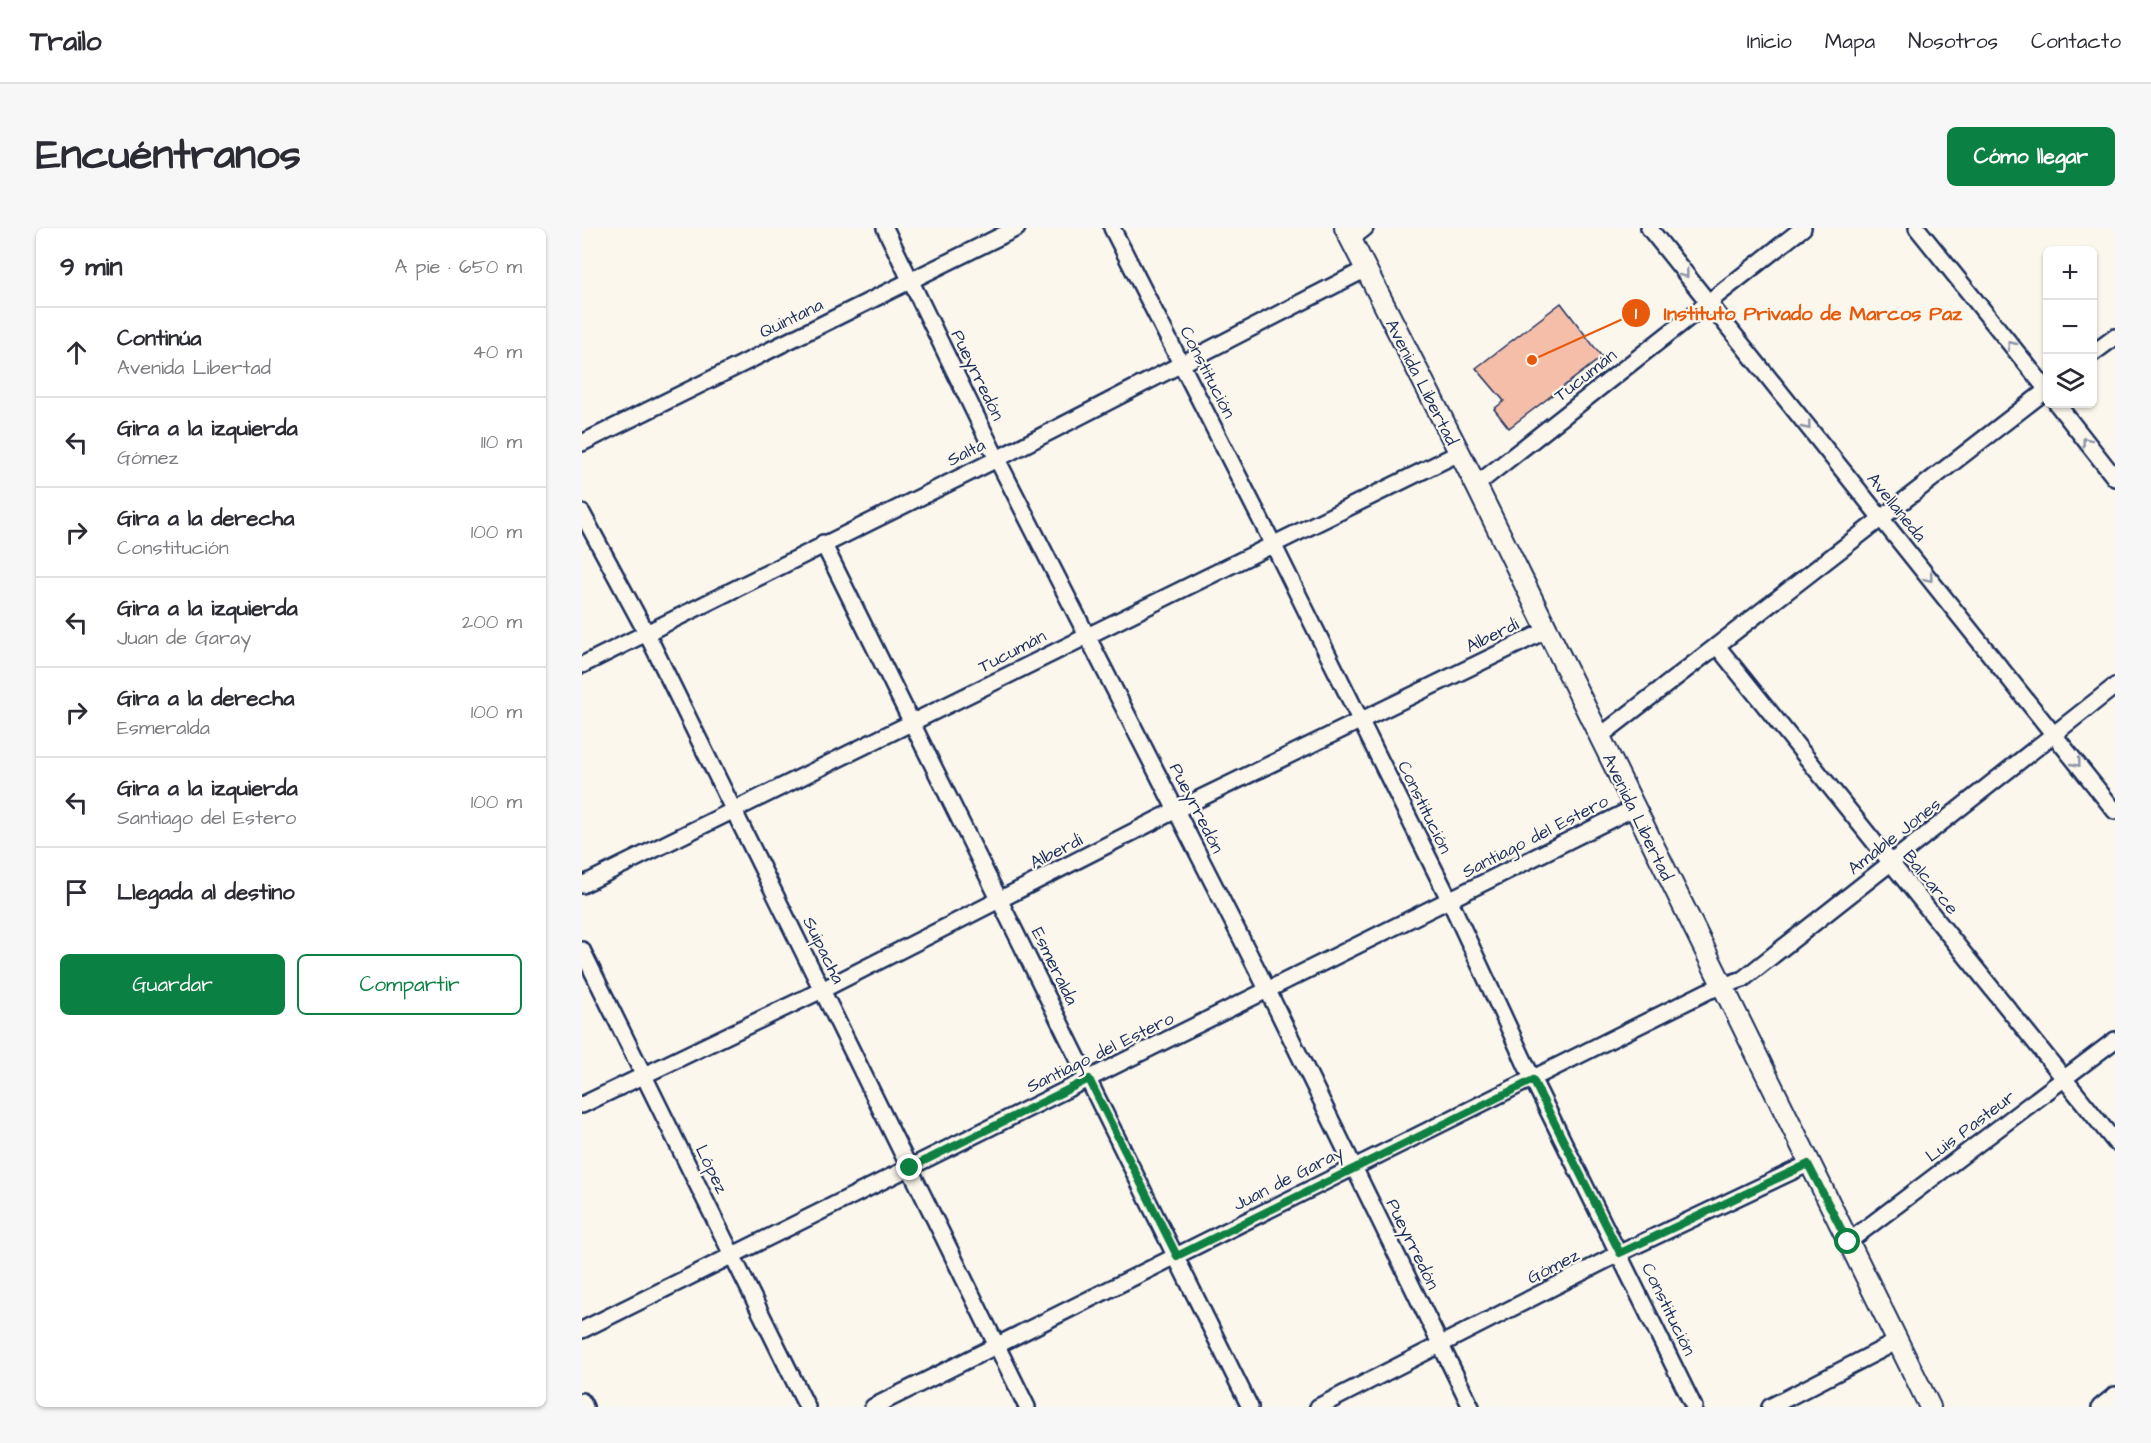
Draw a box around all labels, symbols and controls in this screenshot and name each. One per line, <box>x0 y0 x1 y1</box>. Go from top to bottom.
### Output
text: Trailo <box>30 22 102 61</box>
text: Inicio <box>1747 27 1792 56</box>
text: Mapa <box>1825 27 1875 56</box>
text: Nosotros <box>1908 27 1998 56</box>
text: Contacto <box>2031 27 2121 56</box>
text: Encuéntranos <box>36 127 301 185</box>
button: Cómo llegar <box>1947 127 2115 186</box>
map controls <box>2043 246 2097 408</box>
button: + <box>2043 246 2097 300</box>
text: 9 min <box>60 249 122 285</box>
text: A pie · 650 m <box>394 253 522 281</box>
one-way arrow <box>1678 267 1689 278</box>
street label: Quintana <box>755 292 827 345</box>
callout: Instituto Privado de Marcos Paz <box>1621 294 1974 332</box>
text: Instituto Privado de Marcos Paz <box>1664 300 1963 328</box>
button: − <box>2043 300 2097 354</box>
text: 1 <box>1635 301 1638 326</box>
street label: Avenida Libertad <box>1379 315 1464 450</box>
street label: Constitución <box>1174 322 1242 423</box>
text: Continúa <box>117 323 202 354</box>
street label: Pueyrredón <box>944 326 1010 425</box>
icon: ahead <box>60 336 93 369</box>
text: 40 m <box>472 338 522 366</box>
one-way arrow <box>2008 341 2019 352</box>
street label: Tucumán <box>1549 343 1622 408</box>
text: Avenida Libertad <box>117 354 271 382</box>
button: layers <box>2043 354 2097 408</box>
text: Gira a la izquierda <box>117 413 298 444</box>
one-way arrow <box>1799 419 1810 430</box>
icon: left <box>60 426 93 459</box>
text: 110 m <box>481 428 522 456</box>
street label: Salta <box>943 432 990 472</box>
one-way arrow <box>2082 437 2093 448</box>
text: Gómez <box>117 444 178 472</box>
street label: Avellaneda <box>1861 467 1932 547</box>
text: Gira a la derecha <box>117 503 294 534</box>
icon: right <box>60 516 93 549</box>
text: 100 m <box>471 518 522 546</box>
text: Constitución <box>117 534 229 562</box>
one-way arrow <box>1921 572 1932 583</box>
text: Gira a la izquierda <box>117 593 298 624</box>
icon: left <box>60 606 93 639</box>
text: 200 m <box>462 608 522 636</box>
street label: Alberdi <box>1462 612 1523 659</box>
text: Juan de Garay <box>117 624 251 652</box>
street label: Tucumán <box>974 624 1050 679</box>
text: Gira a la derecha <box>117 683 294 714</box>
icon: right <box>60 696 93 729</box>
text: 100 m <box>471 698 522 726</box>
text: Esmeralda <box>117 714 210 742</box>
street label: Avenida Libertad <box>1596 749 1679 885</box>
street label: Constitución <box>1391 757 1458 858</box>
one-way arrow <box>2069 757 2080 768</box>
street label: Pueyrredón <box>1162 759 1230 858</box>
text: Gira a la izquierda <box>117 773 298 804</box>
icon: left <box>60 786 93 819</box>
text: 100 m <box>471 788 522 816</box>
street label: Santiago del Estero <box>1458 789 1613 885</box>
street label: Amable Jones <box>1842 792 1946 881</box>
text: Santiago del Estero <box>117 804 296 832</box>
street label: Alberdi <box>1026 827 1087 875</box>
street label: Balcarce <box>1897 845 1965 920</box>
icon: arrive <box>60 876 93 909</box>
text: Llegada al destino <box>117 877 295 908</box>
street label: Suipacha <box>797 912 851 988</box>
street label: Esmeralda <box>1025 923 1084 1009</box>
button: Guardar <box>60 954 285 1015</box>
button: Compartir <box>297 954 522 1015</box>
street label: Santiago del Estero <box>1022 1006 1179 1100</box>
street label: Luis Pasteur <box>1920 1084 2020 1168</box>
street label: Juan de Garay <box>1229 1140 1348 1218</box>
street label: López <box>689 1141 734 1198</box>
route end <box>896 1154 922 1180</box>
street label: Pueyrredón <box>1379 1195 1445 1294</box>
route start <box>1834 1228 1860 1254</box>
street label: Gómez <box>1523 1243 1584 1290</box>
street label: Constitución <box>1635 1259 1702 1360</box>

